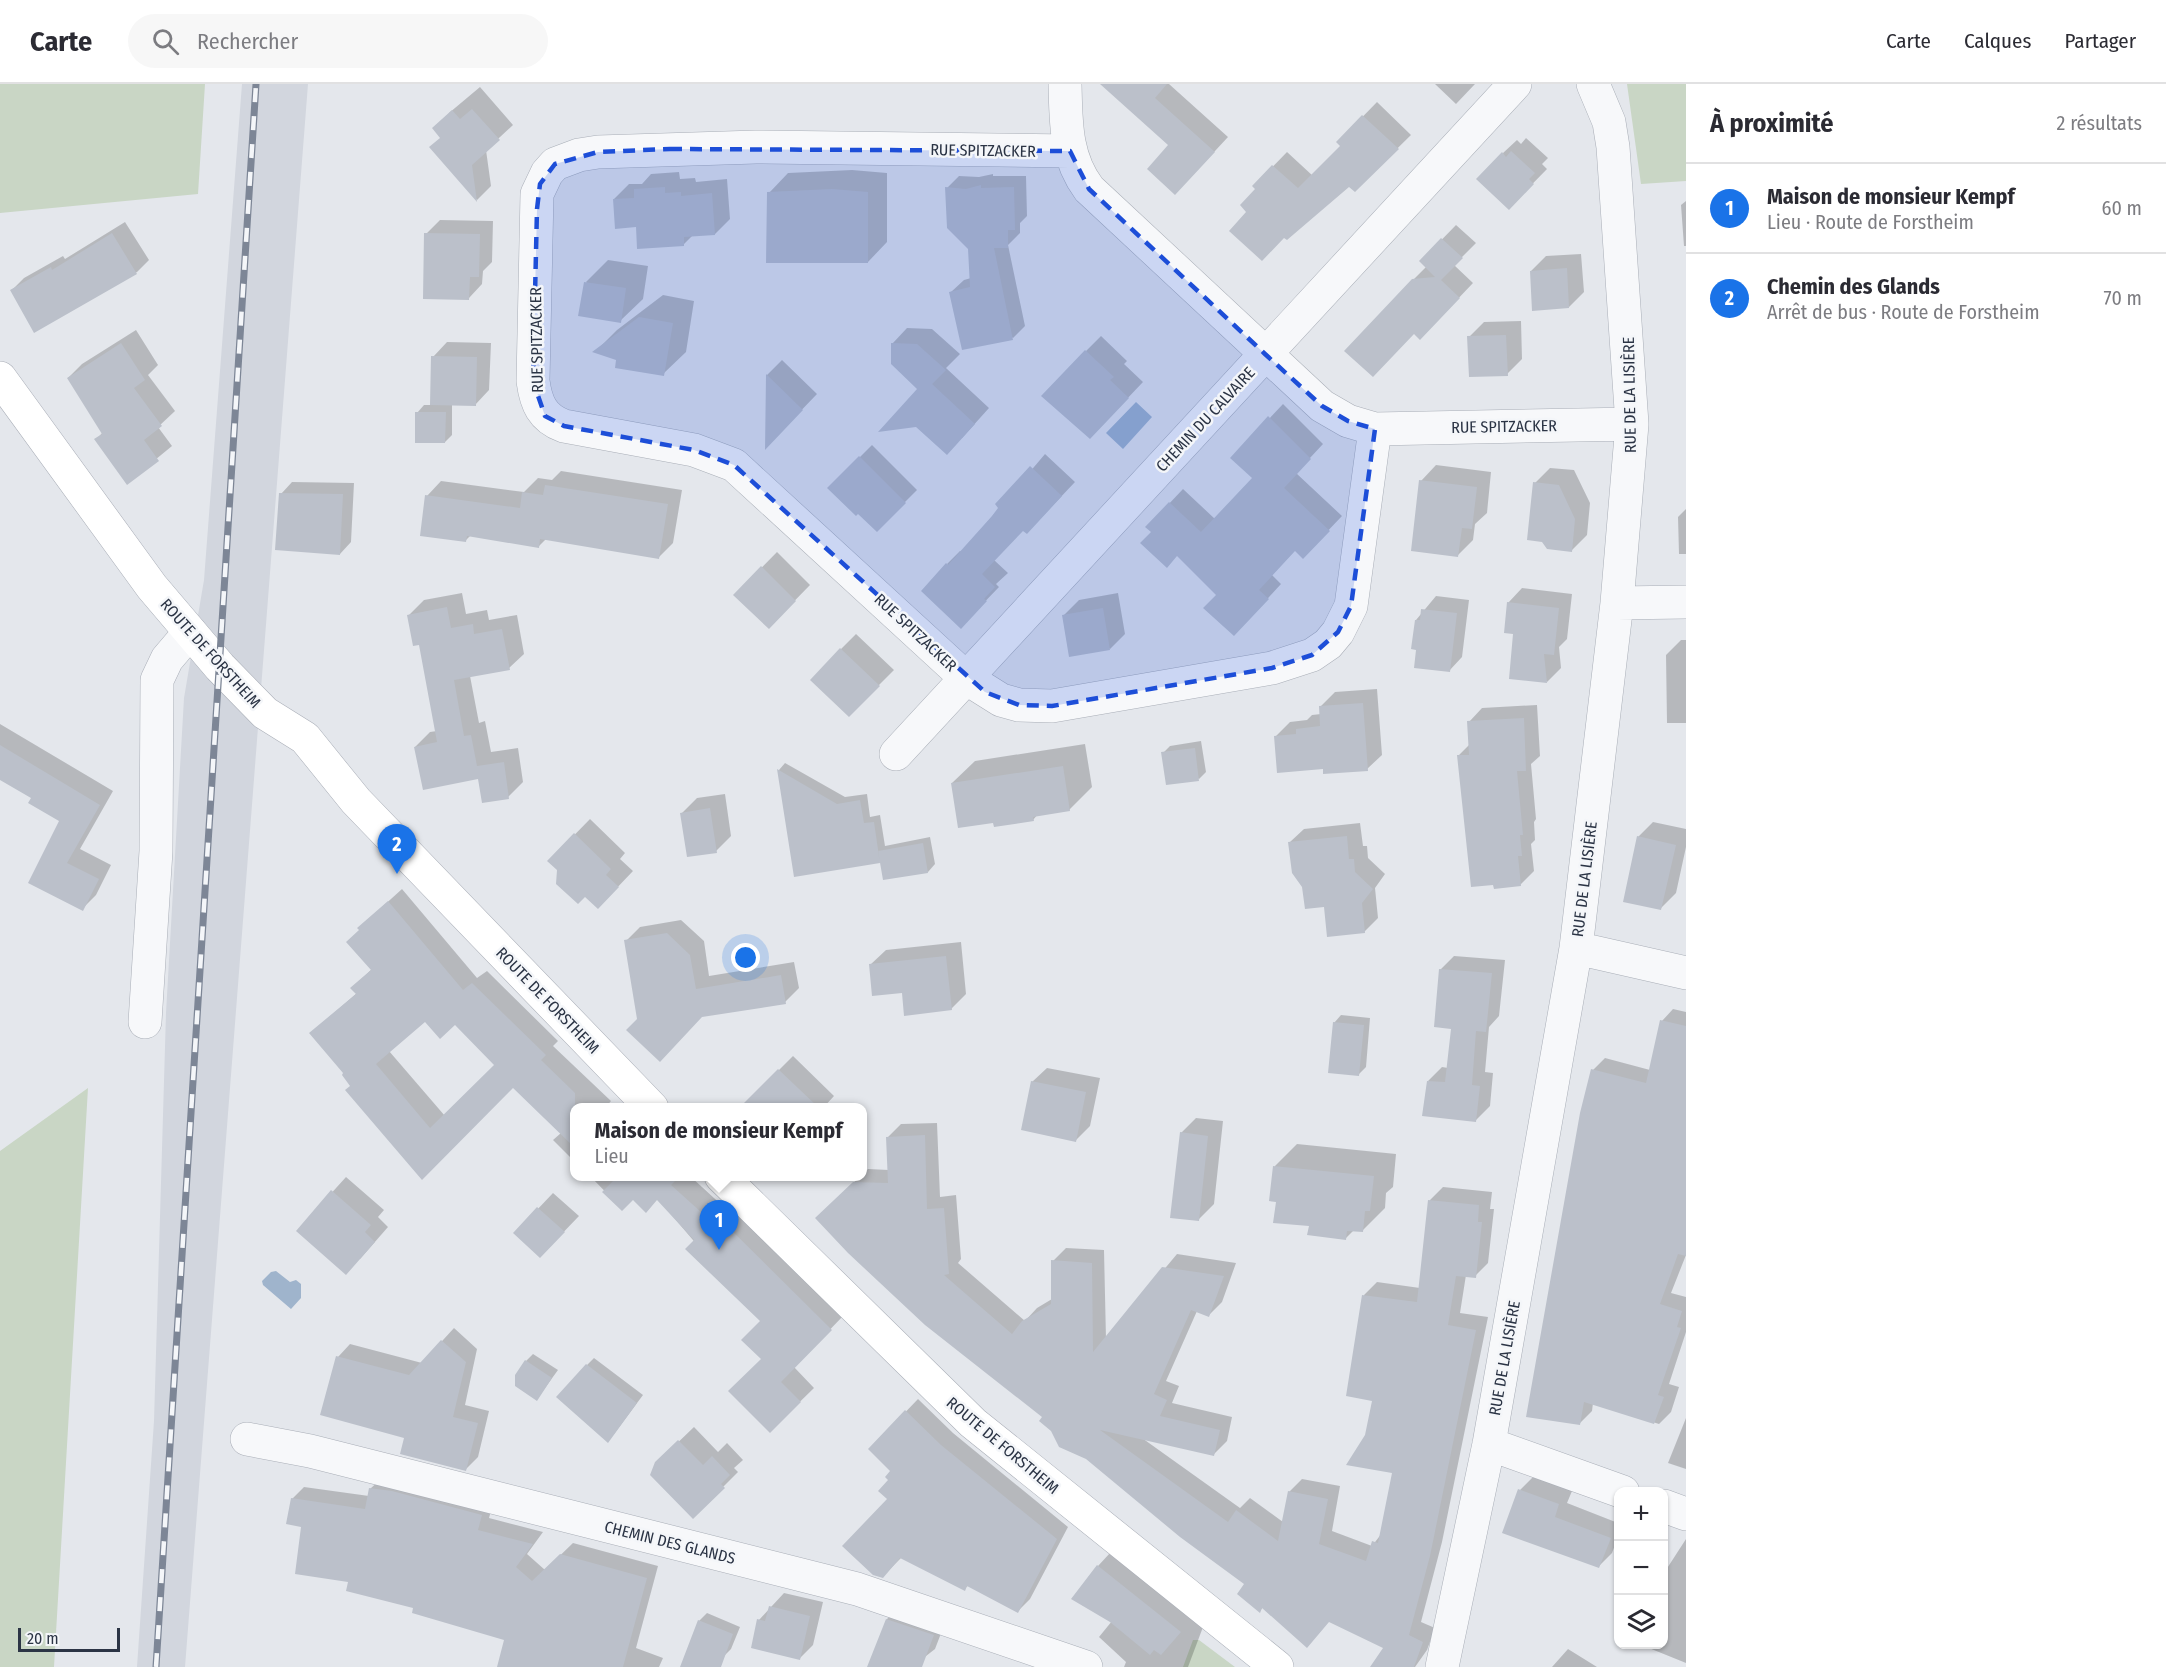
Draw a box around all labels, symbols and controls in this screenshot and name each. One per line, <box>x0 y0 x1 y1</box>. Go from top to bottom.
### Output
search box <box>128 14 548 68</box>
text: Carte <box>30 25 92 58</box>
icon: search <box>149 25 182 58</box>
text: Rechercher <box>197 28 298 55</box>
text: Carte <box>1886 28 1931 54</box>
text: Calques <box>1964 28 2031 54</box>
text: Partager <box>2064 28 2136 54</box>
text: À proximité <box>1710 108 1833 139</box>
text: 2 résultats <box>2057 111 2142 135</box>
street label: RUE SPITZACKER <box>930 140 1036 161</box>
text: Maison de monsieur Kempf <box>1767 183 2015 210</box>
text: 1 <box>1725 196 1734 220</box>
text: 60 m <box>2102 196 2142 220</box>
text: Lieu · Route de Forstheim <box>1767 210 1974 234</box>
text: Chemin des Glands <box>1767 273 1940 300</box>
text: 2 <box>1725 286 1734 310</box>
text: 70 m <box>2104 286 2142 310</box>
street label: RUE SPITZACKER <box>526 287 547 393</box>
text: Arrêt de bus · Route de Forstheim <box>1767 300 2040 324</box>
street label: RUE DE LA LISIÈRE <box>1619 337 1640 453</box>
street label: CHEMIN DU CALVAIRE <box>1152 363 1259 476</box>
street label: RUE SPITZACKER <box>1451 416 1557 437</box>
street label: RUE SPITZACKER <box>871 589 961 675</box>
street label: ROUTE DE FORSTHEIM <box>157 595 265 712</box>
street label: RUE DE LA LISIÈRE <box>1568 820 1601 938</box>
pin: 2 <box>378 824 416 874</box>
street label: ROUTE DE FORSTHEIM <box>492 943 603 1057</box>
your location <box>731 943 760 972</box>
popup <box>570 1103 867 1181</box>
text: Maison de monsieur Kempf <box>595 1117 842 1144</box>
text: Lieu <box>595 1144 629 1168</box>
pin: 1 <box>700 1200 738 1250</box>
street label: RUE DE LA LISIÈRE <box>1485 1299 1524 1417</box>
street label: ROUTE DE FORSTHEIM <box>943 1393 1063 1498</box>
map controls <box>1614 1487 1668 1649</box>
button: + <box>1614 1487 1668 1541</box>
street label: CHEMIN DES GLANDS <box>602 1517 737 1568</box>
button: − <box>1614 1541 1668 1595</box>
button: layers <box>1614 1595 1668 1649</box>
scale bar <box>18 1625 120 1652</box>
text: 20 m <box>27 1629 58 1648</box>

